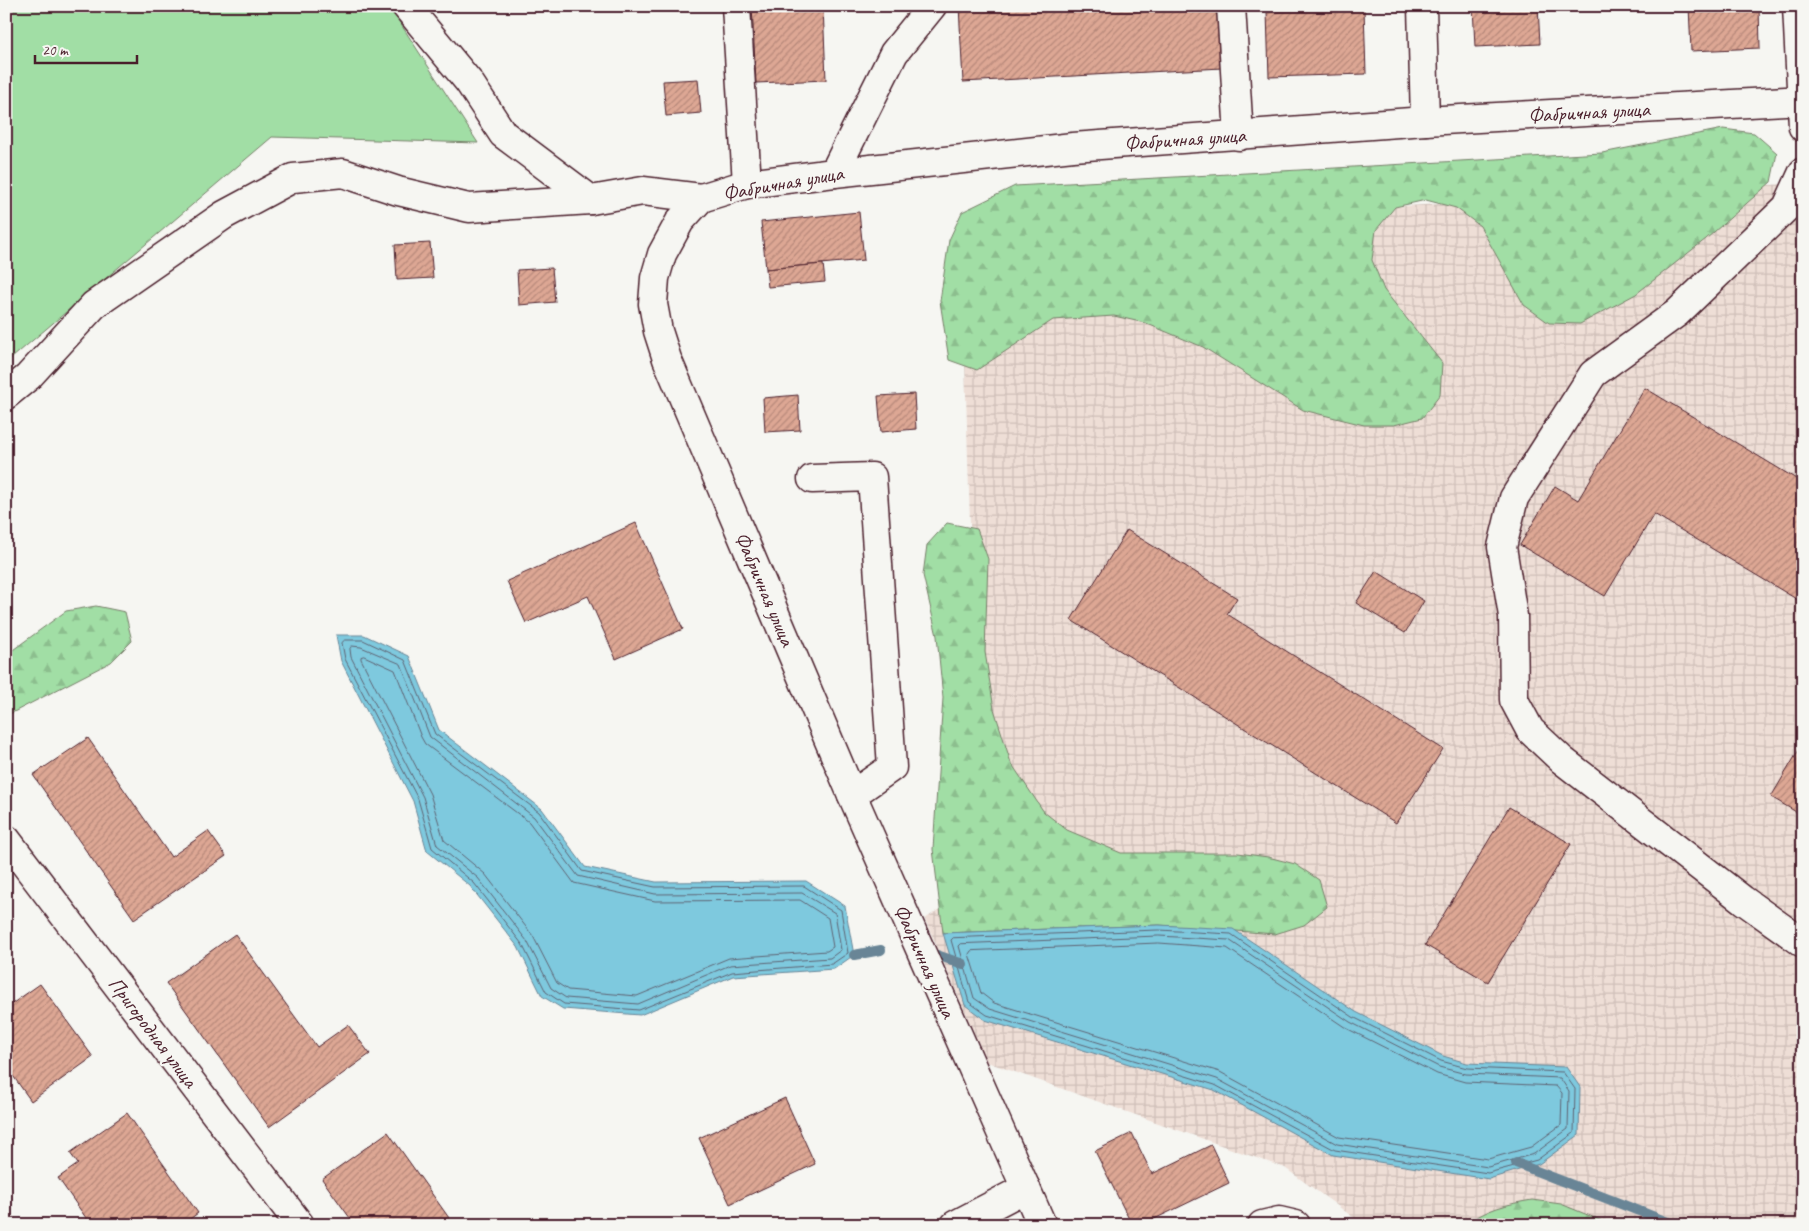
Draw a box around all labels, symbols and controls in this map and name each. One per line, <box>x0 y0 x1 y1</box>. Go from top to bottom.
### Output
scale bar <box>35 32 138 64</box>
text: 20 m <box>42 41 69 60</box>
street label: Фабричная улица <box>1527 96 1652 128</box>
street label: Фабричная улица <box>1123 122 1248 156</box>
street label: Фабричная улица <box>721 159 847 206</box>
street label: Фабричная улица <box>729 528 801 652</box>
street label: Фабричная улица <box>888 900 962 1024</box>
street label: Пригородная улица <box>103 971 204 1094</box>

